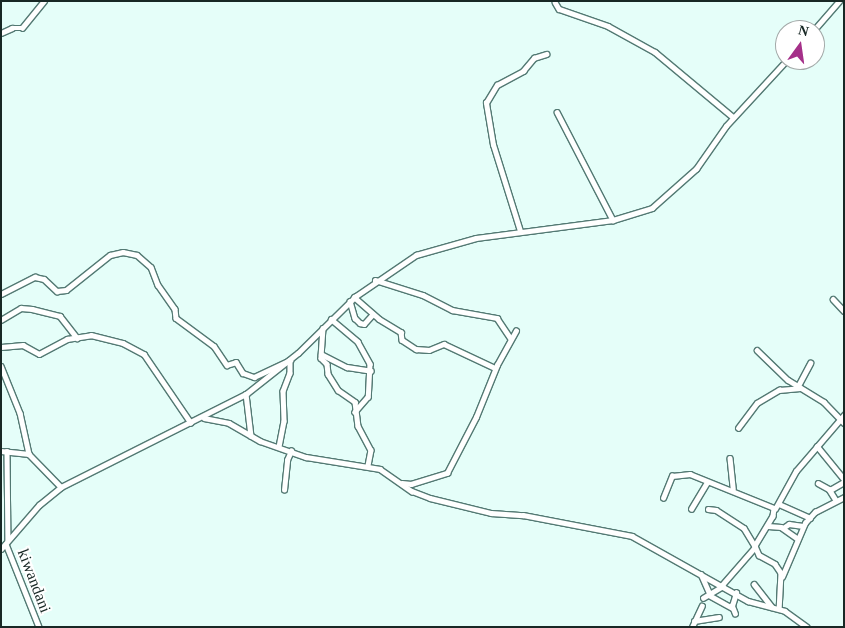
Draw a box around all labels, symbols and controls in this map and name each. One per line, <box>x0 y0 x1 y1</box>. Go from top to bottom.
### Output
north arrow <box>775 20 825 70</box>
text: N <box>797 22 810 39</box>
street label: kiwandani <box>13 546 55 616</box>

